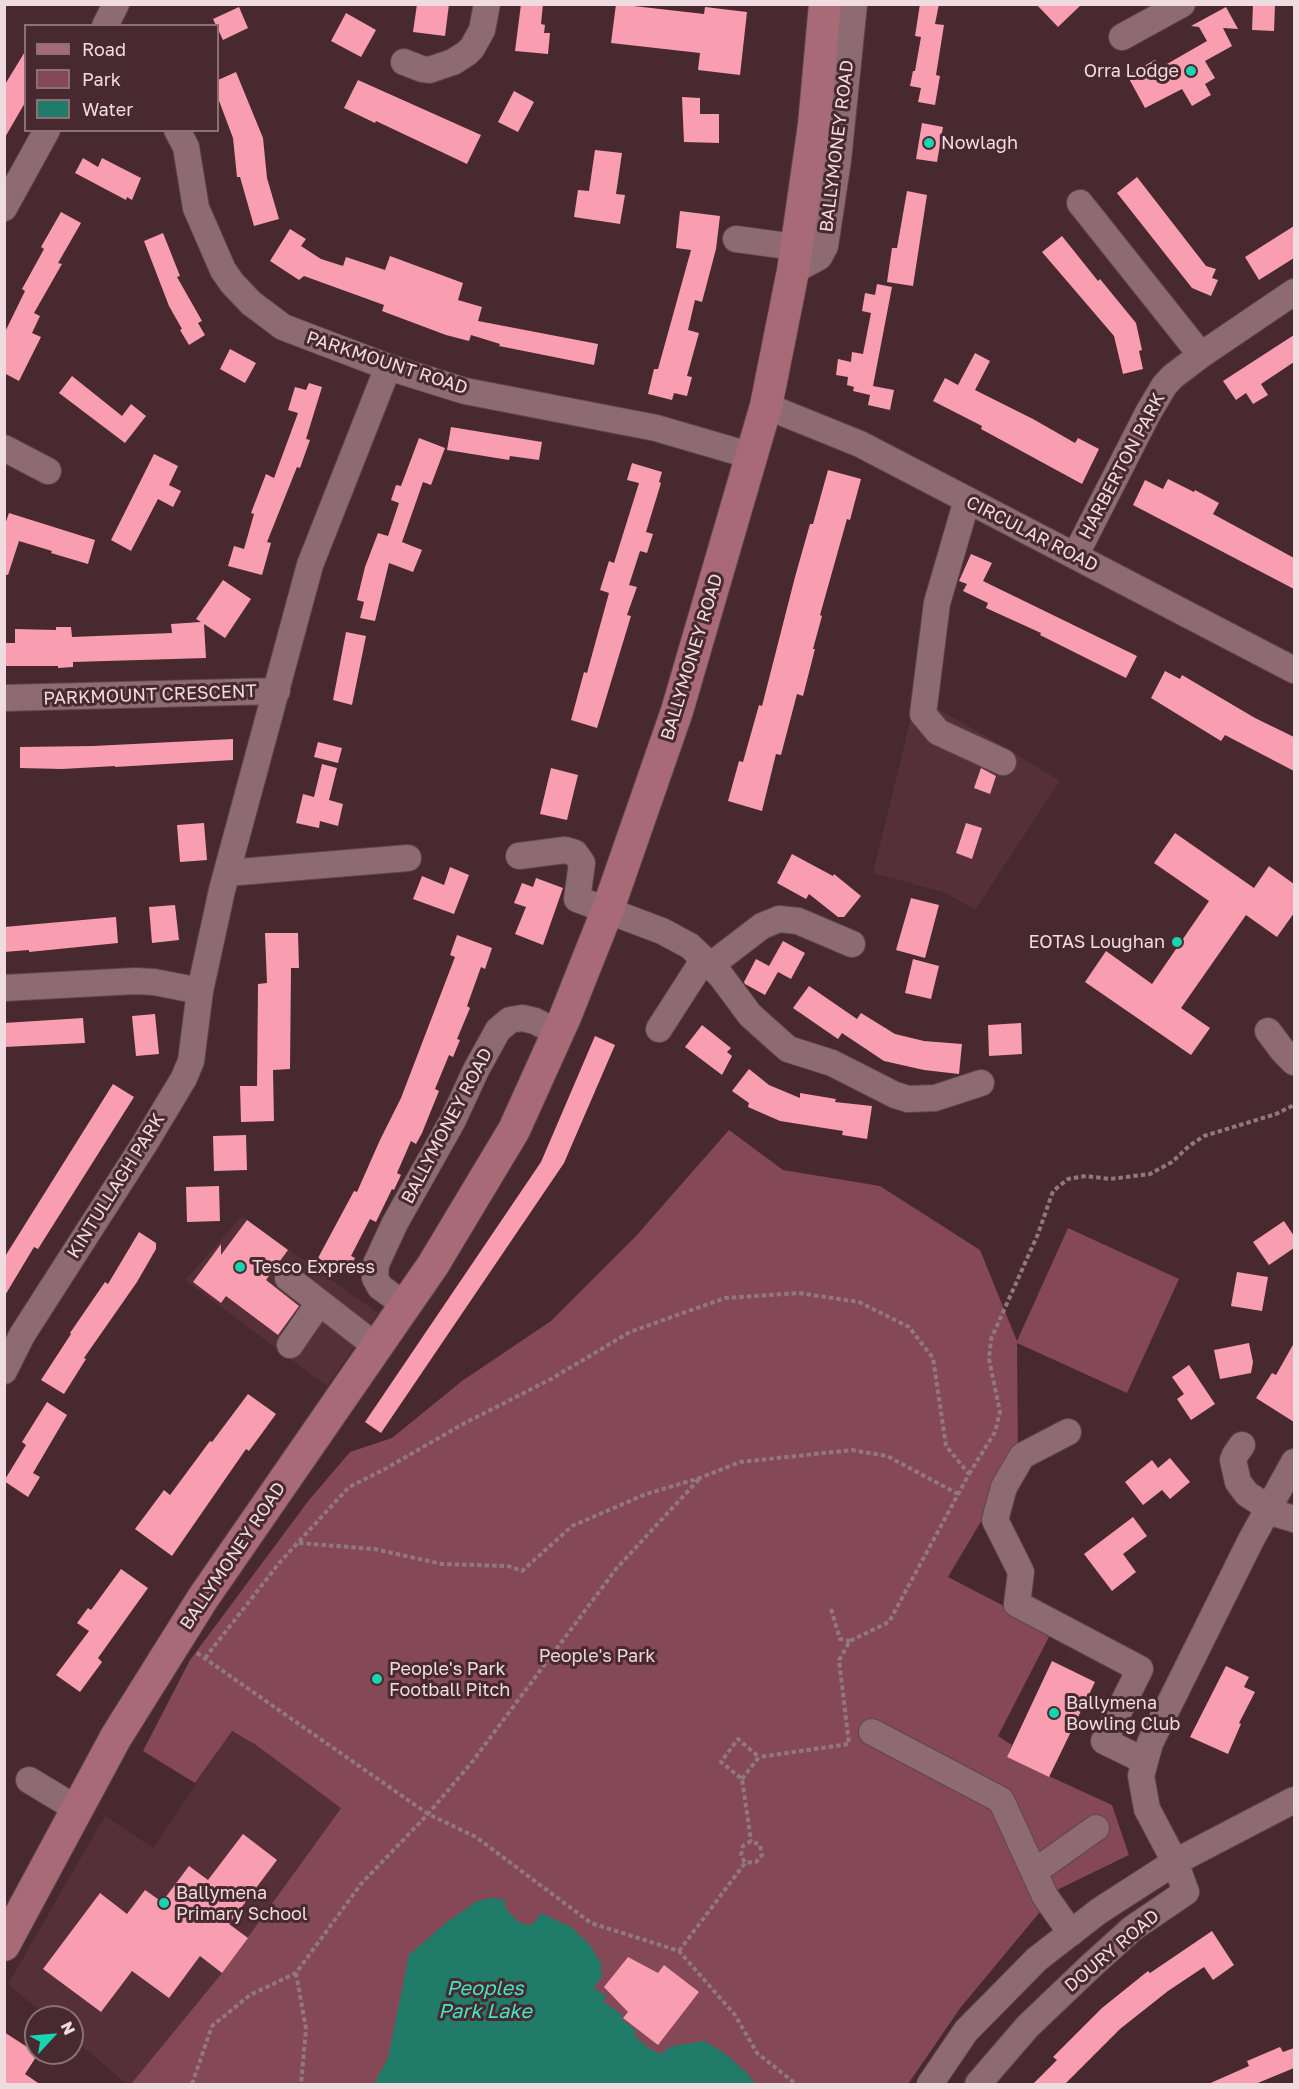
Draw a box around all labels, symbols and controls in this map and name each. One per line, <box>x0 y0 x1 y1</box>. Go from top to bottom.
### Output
legend <box>24 24 219 132</box>
text: Road <box>82 38 126 60</box>
street label: BALLYMONEY ROAD <box>816 59 858 233</box>
place label: Orra Lodge <box>1084 60 1179 82</box>
marker: Orra Lodge <box>1184 64 1198 78</box>
text: Park <box>82 68 121 90</box>
text: Water <box>82 98 133 120</box>
place label: Nowlagh <box>941 132 1018 154</box>
marker: Nowlagh <box>922 136 936 150</box>
street label: PARKMOUNT ROAD <box>304 327 470 399</box>
street label: HARBERTON PARK <box>1074 389 1170 543</box>
street label: CIRCULAR ROAD <box>963 491 1101 577</box>
street label: BALLYMONEY ROAD <box>656 571 728 743</box>
street label: PARKMOUNT CRESCENT <box>43 680 257 710</box>
place label: EOTAS Loughan <box>1028 931 1165 953</box>
marker: EOTAS Loughan <box>1170 935 1184 949</box>
street label: BALLYMONEY ROAD <box>397 1044 497 1208</box>
street label: KINTULLAGH PARK <box>63 1110 169 1262</box>
place label: Tesco Express <box>252 1256 375 1278</box>
marker: Tesco Express <box>233 1260 247 1274</box>
street label: BALLYMONEY ROAD <box>176 1478 290 1634</box>
park label: People's Park <box>539 1645 655 1667</box>
place label: People's Park Football Pitch <box>389 1658 510 1700</box>
marker: People's Park Football Pitch <box>370 1672 384 1686</box>
place label: Ballymena Bowling Club <box>1066 1692 1180 1734</box>
marker: Ballymena Bowling Club <box>1047 1706 1061 1720</box>
place label: Ballymena Primary School <box>176 1882 308 1924</box>
marker: Ballymena Primary School <box>157 1896 171 1910</box>
street label: DOURY ROAD <box>1060 1905 1164 1997</box>
water label: Peoples Park Lake <box>438 1977 532 2024</box>
north arrow <box>24 2005 84 2065</box>
text: N <box>57 2018 80 2038</box>

